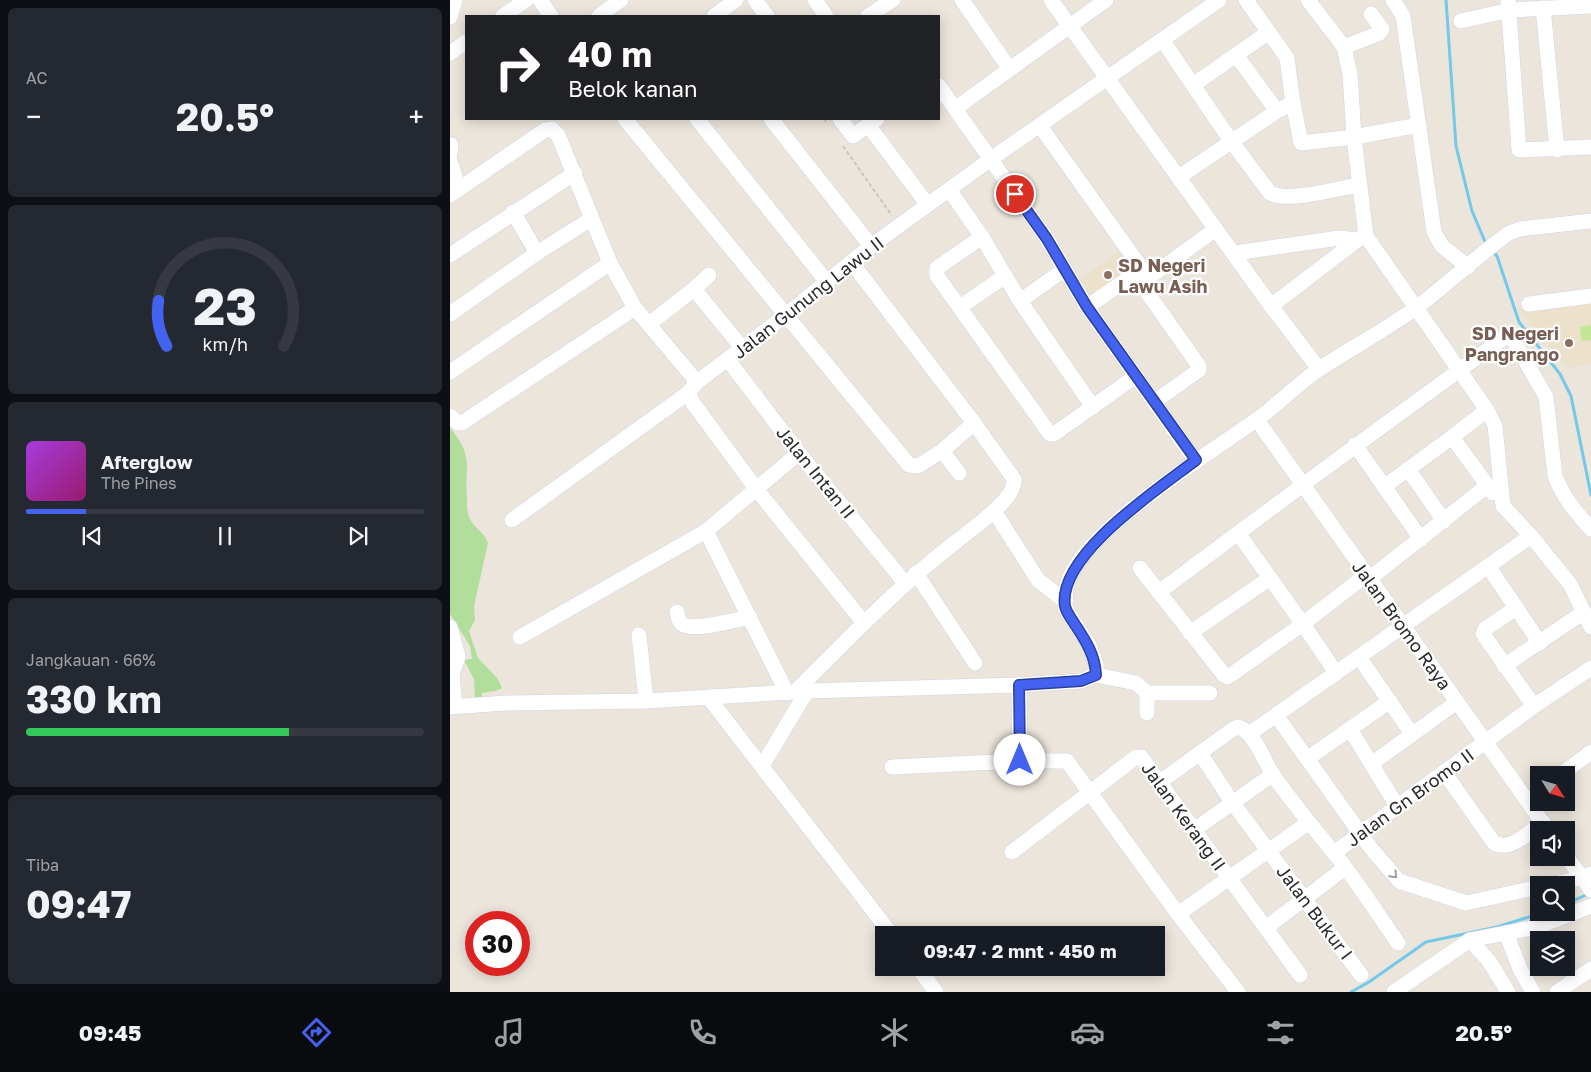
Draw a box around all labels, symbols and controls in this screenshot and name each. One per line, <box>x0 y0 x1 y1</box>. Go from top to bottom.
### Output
text: 40 m <box>568 33 652 75</box>
icon: right <box>485 35 550 100</box>
text: AC <box>26 68 47 88</box>
text: Belok kanan <box>568 75 698 102</box>
text: 20.5° <box>176 94 274 139</box>
text: − <box>26 100 41 133</box>
text: + <box>409 100 424 133</box>
pin <box>994 173 1036 215</box>
icon: arrive <box>1001 180 1029 208</box>
street label: Jalan Gunung Lawu II <box>728 231 888 363</box>
place label: SD Negeri Lawu Asih <box>1118 254 1208 297</box>
marker: SD Negeri Lawu Asih <box>1102 269 1114 281</box>
text: 23 <box>193 274 257 336</box>
place label: SD Negeri Pangrango <box>1465 322 1559 365</box>
text: km/h <box>202 333 248 355</box>
marker: SD Negeri Pangrango <box>1563 337 1575 349</box>
street label: Jalan Intan II <box>772 421 860 523</box>
text: Afterglow <box>101 450 192 473</box>
text: The Pines <box>101 473 176 493</box>
icon: previous <box>78 522 106 550</box>
icon: pause <box>211 522 239 550</box>
icon: next <box>344 522 372 550</box>
street label: Jalan Bromo Raya <box>1348 556 1456 694</box>
text: Jangkauan · 66% <box>26 650 156 670</box>
text: 330 km <box>26 676 162 721</box>
position arrow <box>993 733 1045 785</box>
street label: Jalan Gn Bromo II <box>1342 743 1478 851</box>
street label: Jalan Kerang II <box>1137 757 1231 875</box>
north arrow <box>1530 766 1575 811</box>
map controls <box>1530 766 1575 976</box>
button: sound <box>1530 821 1575 866</box>
text: Tiba <box>26 855 59 875</box>
street label: Jalan Bukur I <box>1272 860 1358 964</box>
one-way arrow <box>1389 870 1398 879</box>
button: search <box>1530 876 1575 921</box>
text: 09:47 <box>26 881 131 926</box>
speed limit sign: 30 <box>465 911 530 976</box>
button: layers <box>1530 931 1575 976</box>
text: 09:47 · 2 mnt · 450 m <box>923 939 1117 962</box>
icon: directions <box>299 1015 334 1050</box>
icon: music <box>492 1015 527 1050</box>
icon: phone <box>685 1015 720 1050</box>
icon: climate <box>877 1015 912 1050</box>
icon: car <box>1070 1015 1105 1050</box>
icon: filters <box>1263 1015 1298 1050</box>
text: 09:45 <box>79 1019 141 1046</box>
text: 20.5° <box>1455 1019 1512 1046</box>

